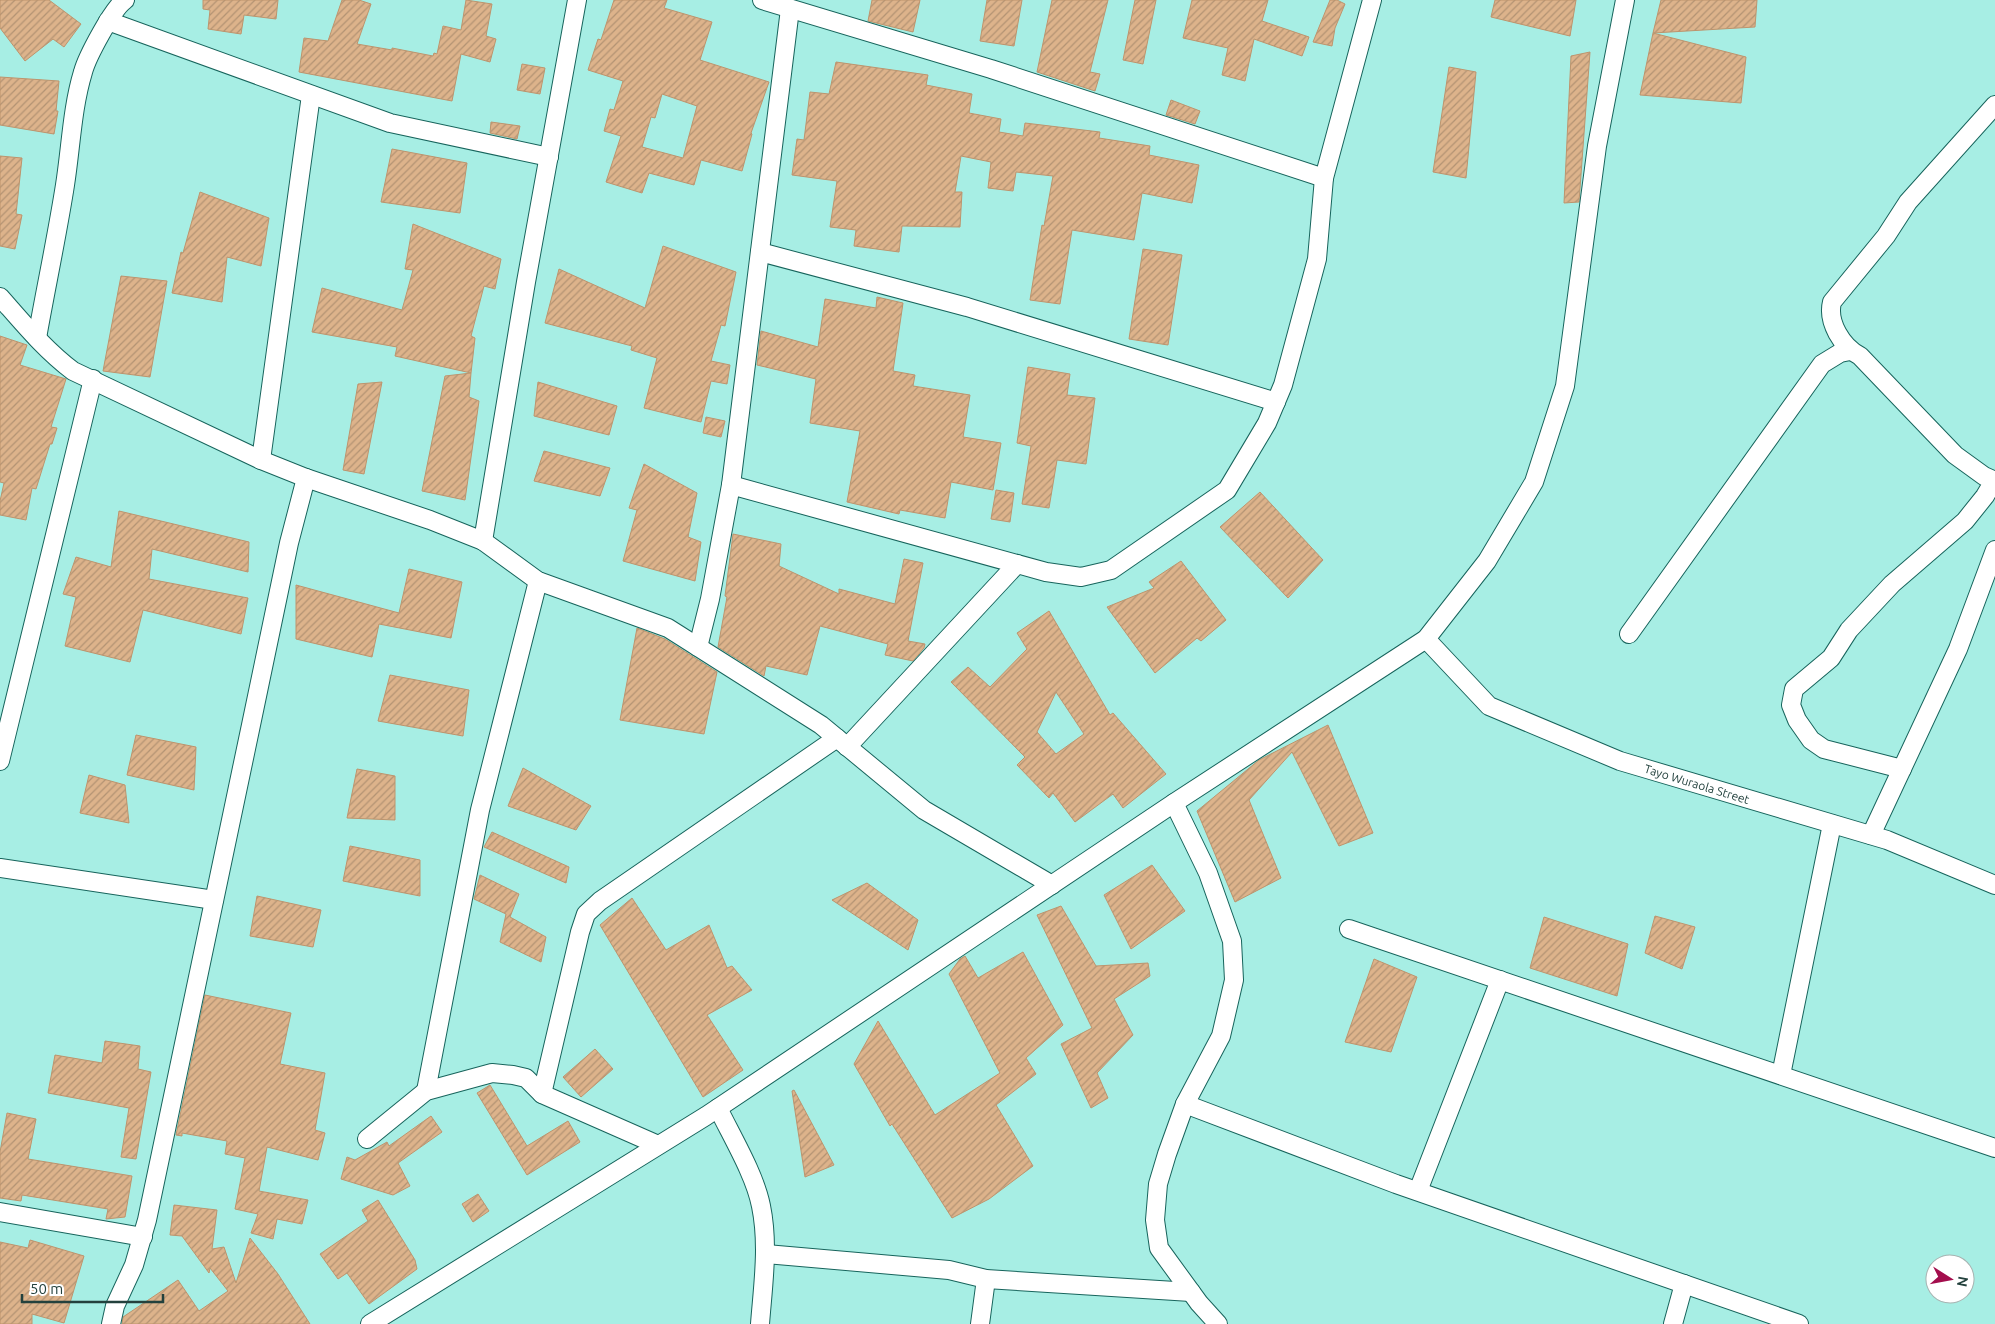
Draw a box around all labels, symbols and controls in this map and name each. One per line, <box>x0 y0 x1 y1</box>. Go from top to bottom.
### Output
street label: Tayo Wuraola Street <box>1643 762 1751 806</box>
north arrow <box>1925 1254 1975 1304</box>
scale bar <box>22 1272 164 1304</box>
text: N <box>1954 1275 1972 1288</box>
text: 50 m <box>30 1280 63 1297</box>

